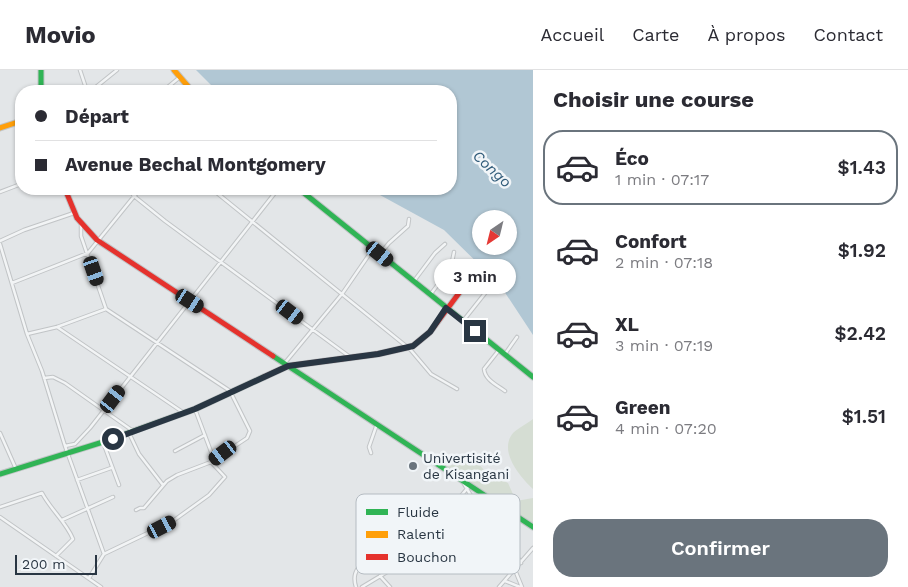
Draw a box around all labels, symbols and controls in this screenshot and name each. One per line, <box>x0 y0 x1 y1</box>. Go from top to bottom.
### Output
text: Movio <box>25 21 96 49</box>
text: Accueil <box>541 24 604 45</box>
text: Carte <box>632 24 679 45</box>
text: À propos <box>707 24 785 45</box>
text: Contact <box>813 24 883 45</box>
text: Choisir une course <box>553 87 754 112</box>
text: Départ <box>65 105 129 128</box>
icon: car <box>555 145 600 190</box>
water label: Congo <box>469 147 515 191</box>
text: Éco <box>615 147 649 170</box>
text: Avenue Bechal Montgomery <box>65 153 326 176</box>
text: $1.43 <box>838 156 886 179</box>
text: 1 min · 07:17 <box>615 170 709 189</box>
north arrow <box>472 210 518 255</box>
map controls <box>472 210 517 255</box>
icon: car <box>555 228 600 273</box>
text: Confort <box>615 230 686 253</box>
car <box>363 239 396 269</box>
text: $1.92 <box>838 239 886 262</box>
text: 2 min · 07:18 <box>615 253 713 272</box>
car <box>82 254 105 288</box>
callout: 3 min <box>434 258 516 294</box>
text: 3 min <box>453 267 497 286</box>
car <box>173 287 206 315</box>
car <box>273 297 306 327</box>
icon: car <box>555 311 600 356</box>
text: XL <box>615 313 639 336</box>
route end <box>464 320 486 342</box>
text: $2.42 <box>834 322 886 345</box>
text: 3 min · 07:19 <box>615 336 713 355</box>
car <box>97 383 128 415</box>
icon: car <box>555 394 600 439</box>
text: Green <box>615 396 671 419</box>
text: $1.51 <box>842 405 886 428</box>
text: 4 min · 07:20 <box>615 419 717 438</box>
route start <box>102 428 124 450</box>
car <box>206 438 239 468</box>
place label: Univertisité de Kisangani <box>423 450 509 482</box>
marker: Univertisité de Kisangani <box>407 460 419 472</box>
legend <box>356 494 520 574</box>
text: Fluide <box>397 504 439 520</box>
car <box>145 514 178 540</box>
button: Confirmer <box>553 519 888 577</box>
text: Ralenti <box>397 526 445 542</box>
text: Bouchon <box>397 549 457 565</box>
scale bar <box>15 552 98 575</box>
text: 200 m <box>22 556 66 572</box>

